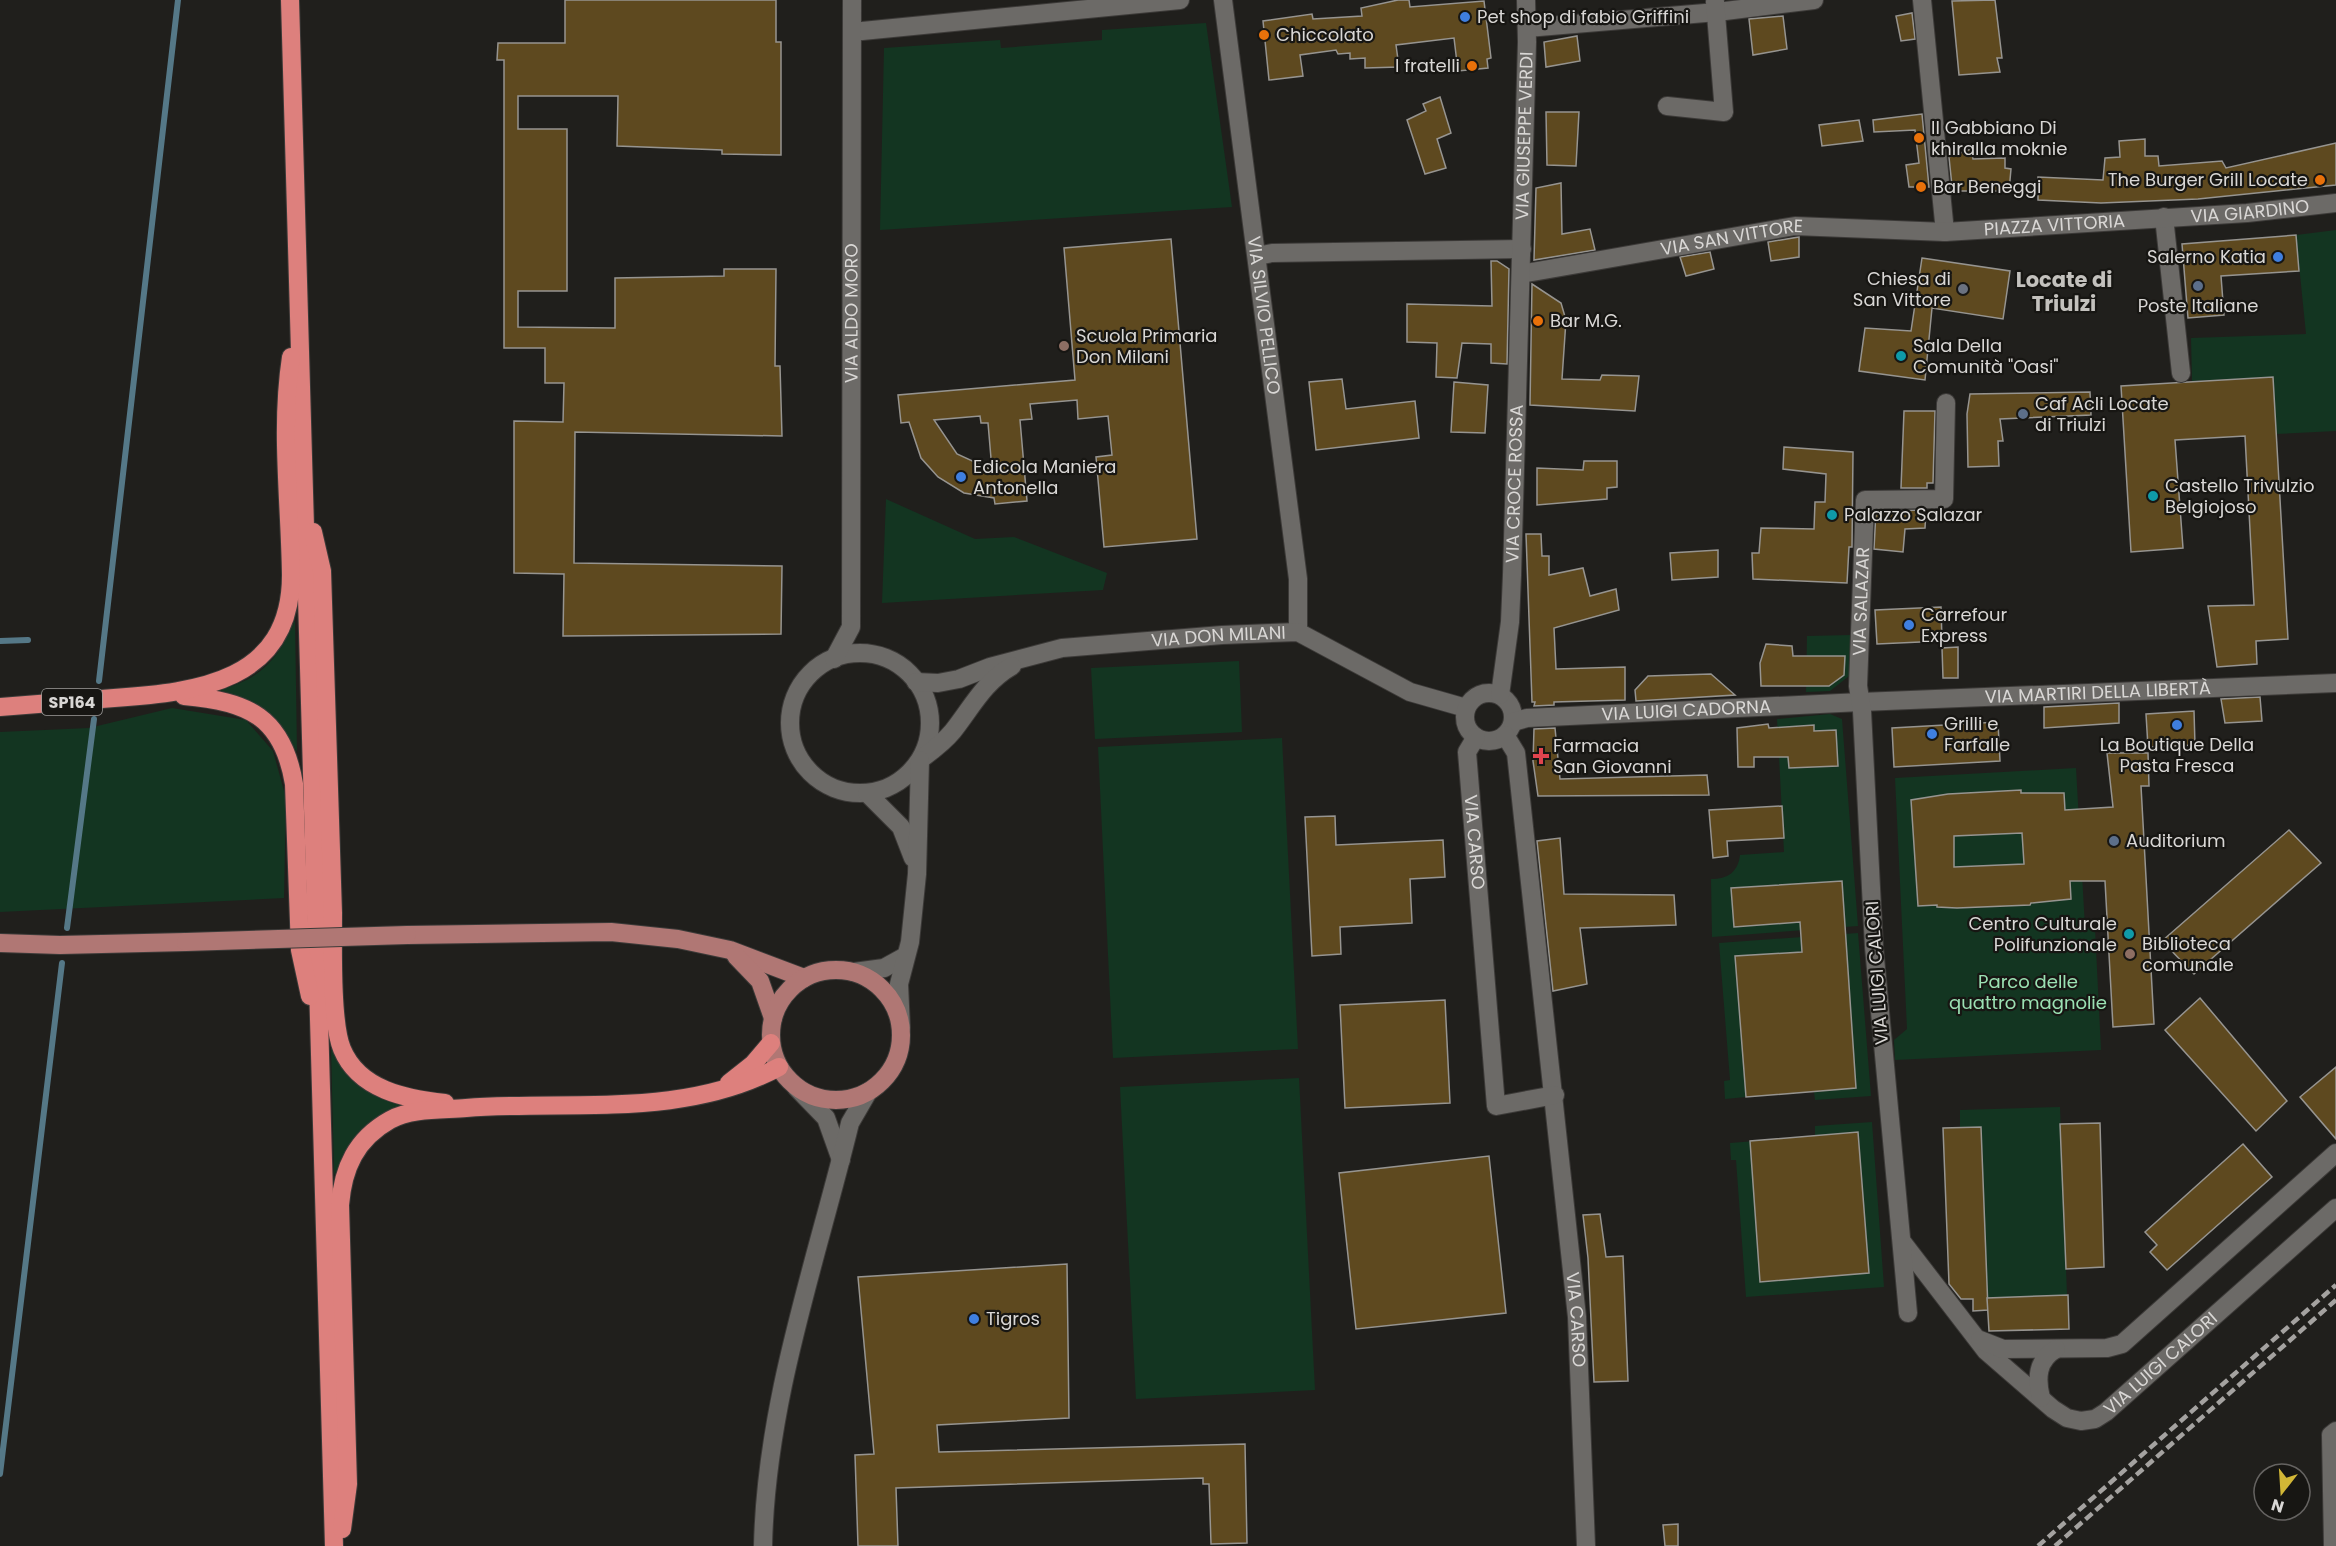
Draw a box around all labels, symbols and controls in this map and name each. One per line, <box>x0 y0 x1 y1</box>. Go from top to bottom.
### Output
place label: Pet shop di fabio Griffini <box>1477 4 1689 29</box>
marker: Pet shop di fabio Griffini <box>1458 10 1472 24</box>
place label: Chiccolato <box>1276 22 1374 47</box>
marker: Chiccolato <box>1257 28 1271 42</box>
street label: VIA GIUSEPPE VERDI <box>1509 51 1539 220</box>
place label: I fratelli <box>1395 53 1460 78</box>
marker: I fratelli <box>1465 59 1479 73</box>
place label: Il Gabbiano Di khiralla moknie <box>1931 115 2067 161</box>
marker: Il Gabbiano Di khiralla moknie <box>1912 131 1926 145</box>
place label: The Burger Grill Locate <box>2108 167 2308 192</box>
marker: The Burger Grill Locate <box>2313 173 2327 187</box>
place label: Bar Beneggi <box>1933 174 2041 199</box>
marker: Bar Beneggi <box>1914 180 1928 194</box>
street label: VIA GIARDINO <box>2190 193 2311 229</box>
street label: PIAZZA VITTORIA <box>1983 208 2126 242</box>
street label: VIA SAN VITTORE <box>1659 213 1803 261</box>
street label: VIA SILVIO PELLICO <box>1242 235 1287 396</box>
street label: VIA ALDO MORO <box>838 243 864 383</box>
place label: Salerno Katia <box>2147 244 2266 269</box>
marker: Salerno Katia <box>2271 250 2285 264</box>
district label: Locate di Triulzi <box>2016 265 2112 318</box>
place label: Chiesa di San Vittore <box>1853 266 1951 312</box>
marker: Poste Italiane <box>2191 279 2205 293</box>
marker: Chiesa di San Vittore <box>1956 282 1970 296</box>
place label: Poste Italiane <box>2138 293 2258 318</box>
place label: Bar M.G. <box>1550 308 1622 333</box>
marker: Bar M.G. <box>1531 314 1545 328</box>
place label: Scuola Primaria Don Milani <box>1076 323 1218 369</box>
place label: Sala Della Comunità "Oasi" <box>1913 333 2059 379</box>
marker: Scuola Primaria Don Milani <box>1057 339 1071 353</box>
marker: Sala Della Comunità "Oasi" <box>1894 349 1908 363</box>
place label: Caf Acli Locate di Triulzi <box>2035 391 2169 437</box>
street label: VIA CROCE ROSSA <box>1499 404 1529 564</box>
marker: Caf Acli Locate di Triulzi <box>2016 407 2030 421</box>
place label: Edicola Maniera Antonella <box>973 454 1116 500</box>
marker: Edicola Maniera Antonella <box>954 470 968 484</box>
place label: Castello Trivulzio Belgiojoso <box>2165 473 2314 519</box>
marker: Castello Trivulzio Belgiojoso <box>2146 489 2160 503</box>
place label: Palazzo Salazar <box>1844 502 1983 527</box>
marker: Palazzo Salazar <box>1825 508 1839 522</box>
street label: VIA SALAZAR <box>1846 546 1875 656</box>
place label: Carrefour Express <box>1921 602 2008 648</box>
marker: Carrefour Express <box>1902 618 1916 632</box>
street label: VIA DON MILANI <box>1150 619 1286 653</box>
street label: VIA MARTIRI DELLA LIBERTÀ <box>1984 675 2211 709</box>
road number: SP164 <box>42 689 102 715</box>
street label: VIA LUIGI CADORNA <box>1601 693 1772 726</box>
place label: Grilli e Farfalle <box>1944 711 2010 757</box>
marker: La Boutique Della Pasta Fresca <box>2170 718 2184 732</box>
marker: Grilli e Farfalle <box>1925 727 1939 741</box>
place label: La Boutique Della Pasta Fresca <box>2100 732 2254 778</box>
place label: Farmacia San Giovanni <box>1553 733 1672 779</box>
marker: Farmacia San Giovanni <box>1534 749 1548 763</box>
street label: VIA CARSO <box>1459 794 1491 891</box>
place label: Auditorium <box>2126 828 2226 853</box>
marker: Auditorium <box>2107 834 2121 848</box>
street label: VIA LUIGI CALORI <box>1859 900 1894 1046</box>
place label: Centro Culturale Polifunzionale <box>1968 911 2117 957</box>
marker: Centro Culturale Polifunzionale <box>2122 927 2136 941</box>
place label: Biblioteca comunale <box>2142 931 2234 977</box>
marker: Biblioteca comunale <box>2123 947 2137 961</box>
park label: Parco delle quattro magnolie <box>1949 969 2107 1015</box>
street label: VIA CARSO <box>1560 1271 1592 1368</box>
place label: Tigros <box>986 1306 1040 1331</box>
street label: VIA LUIGI CALORI <box>2098 1306 2223 1420</box>
marker: Tigros <box>967 1312 981 1326</box>
north arrow <box>2252 1462 2312 1522</box>
text: N <box>2269 1493 2287 1519</box>

